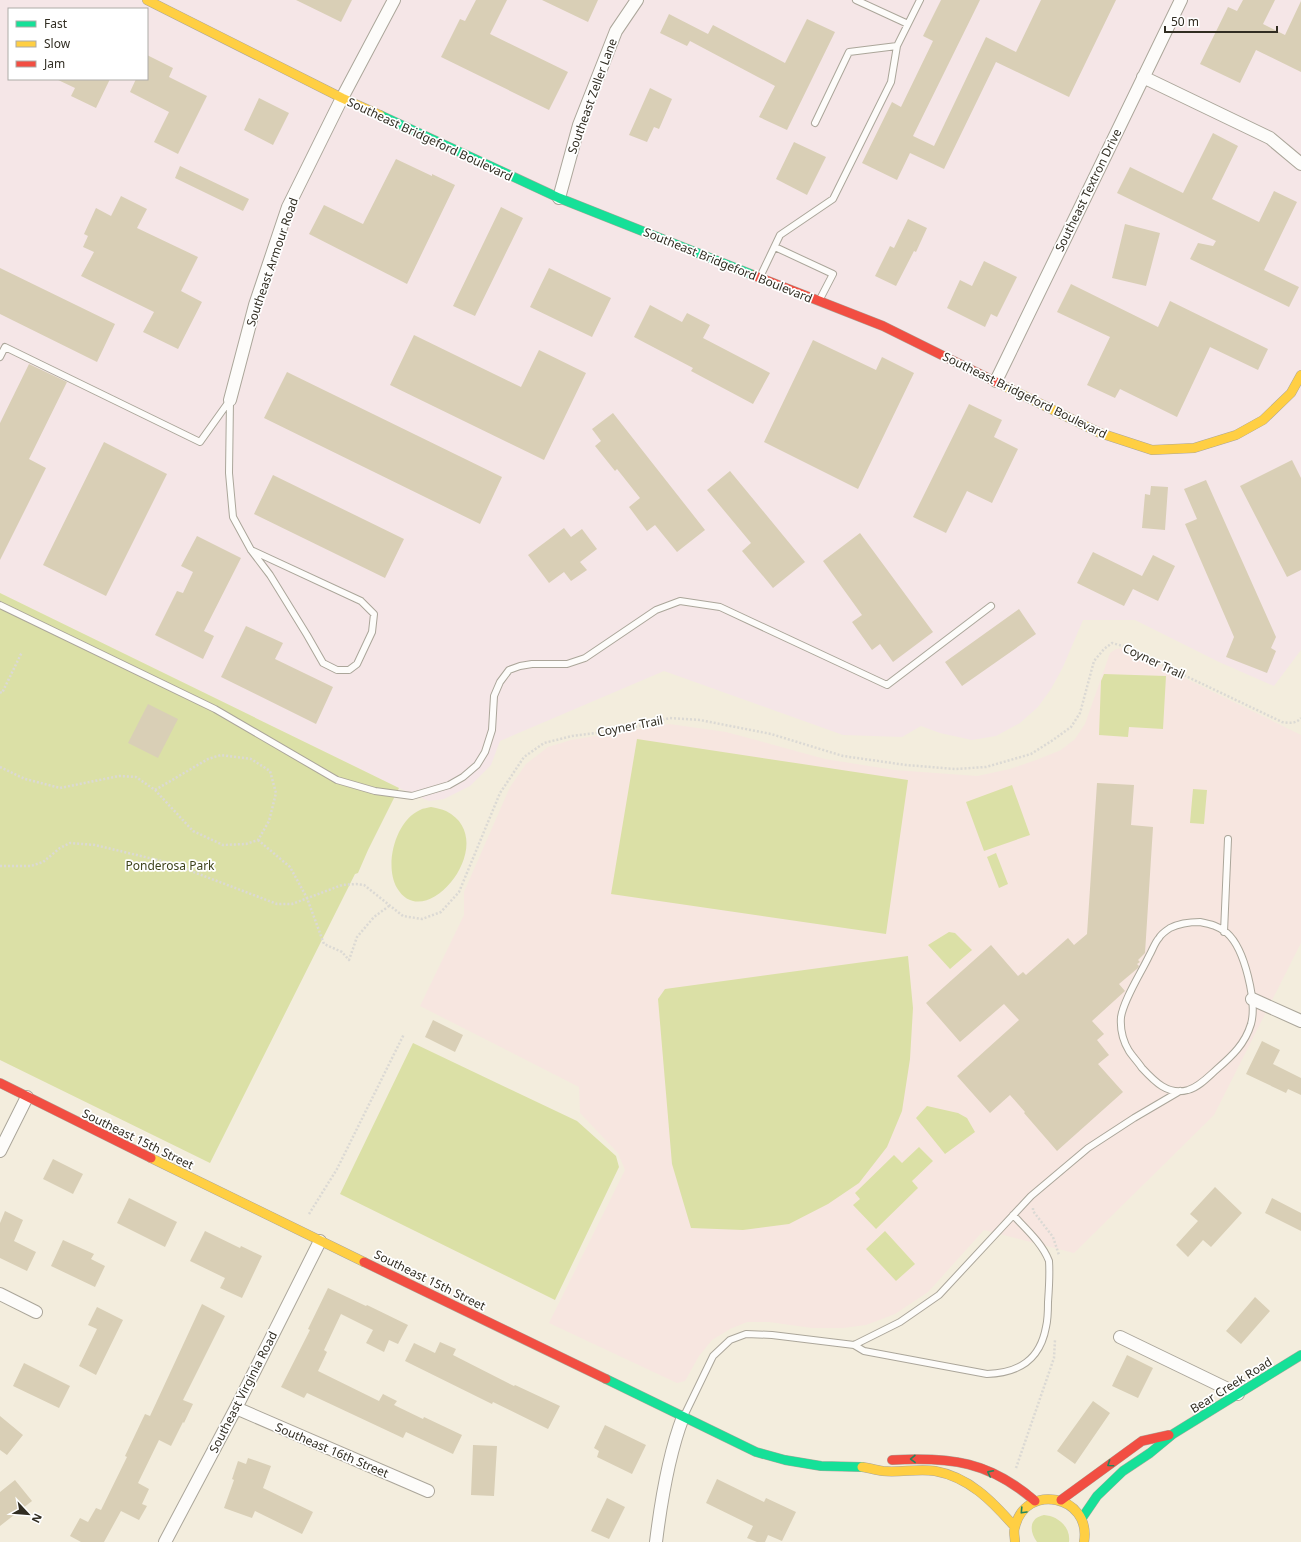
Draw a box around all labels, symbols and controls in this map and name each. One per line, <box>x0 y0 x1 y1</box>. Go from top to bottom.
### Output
legend <box>8 8 148 80</box>
scale bar <box>1165 8 1277 34</box>
text: 50 m <box>1171 13 1199 30</box>
text: Fast <box>44 15 68 32</box>
text: Slow <box>44 35 71 52</box>
street label: Southeast Zeller Lane <box>563 36 621 156</box>
text: Jam <box>43 55 65 72</box>
street label: Southeast Bridgeford Boulevard <box>345 93 515 185</box>
street label: Southeast Textron Drive <box>1051 125 1125 254</box>
street label: Southeast Armour Road <box>242 195 302 329</box>
street label: Southeast Bridgeford Boulevard <box>641 223 815 307</box>
street label: Southeast Bridgeford Boulevard <box>940 348 1110 442</box>
street label: Coyner Trail <box>1120 639 1188 683</box>
street label: Coyner Trail <box>596 711 664 741</box>
park label: Ponderosa Park <box>125 857 215 874</box>
street label: Southeast 15th Street <box>80 1105 197 1174</box>
street label: Southeast 15th Street <box>372 1246 489 1315</box>
street label: Southeast Virginia Road <box>205 1328 281 1456</box>
street label: Bear Creek Road <box>1187 1353 1275 1417</box>
street label: Southeast 16th Street <box>273 1418 392 1482</box>
one-way arrow <box>910 1455 916 1464</box>
one-way arrow <box>1108 1459 1115 1466</box>
one-way arrow <box>987 1470 994 1478</box>
north arrow <box>8 1494 48 1534</box>
one-way arrow <box>1020 1506 1028 1514</box>
text: N <box>29 1511 46 1526</box>

